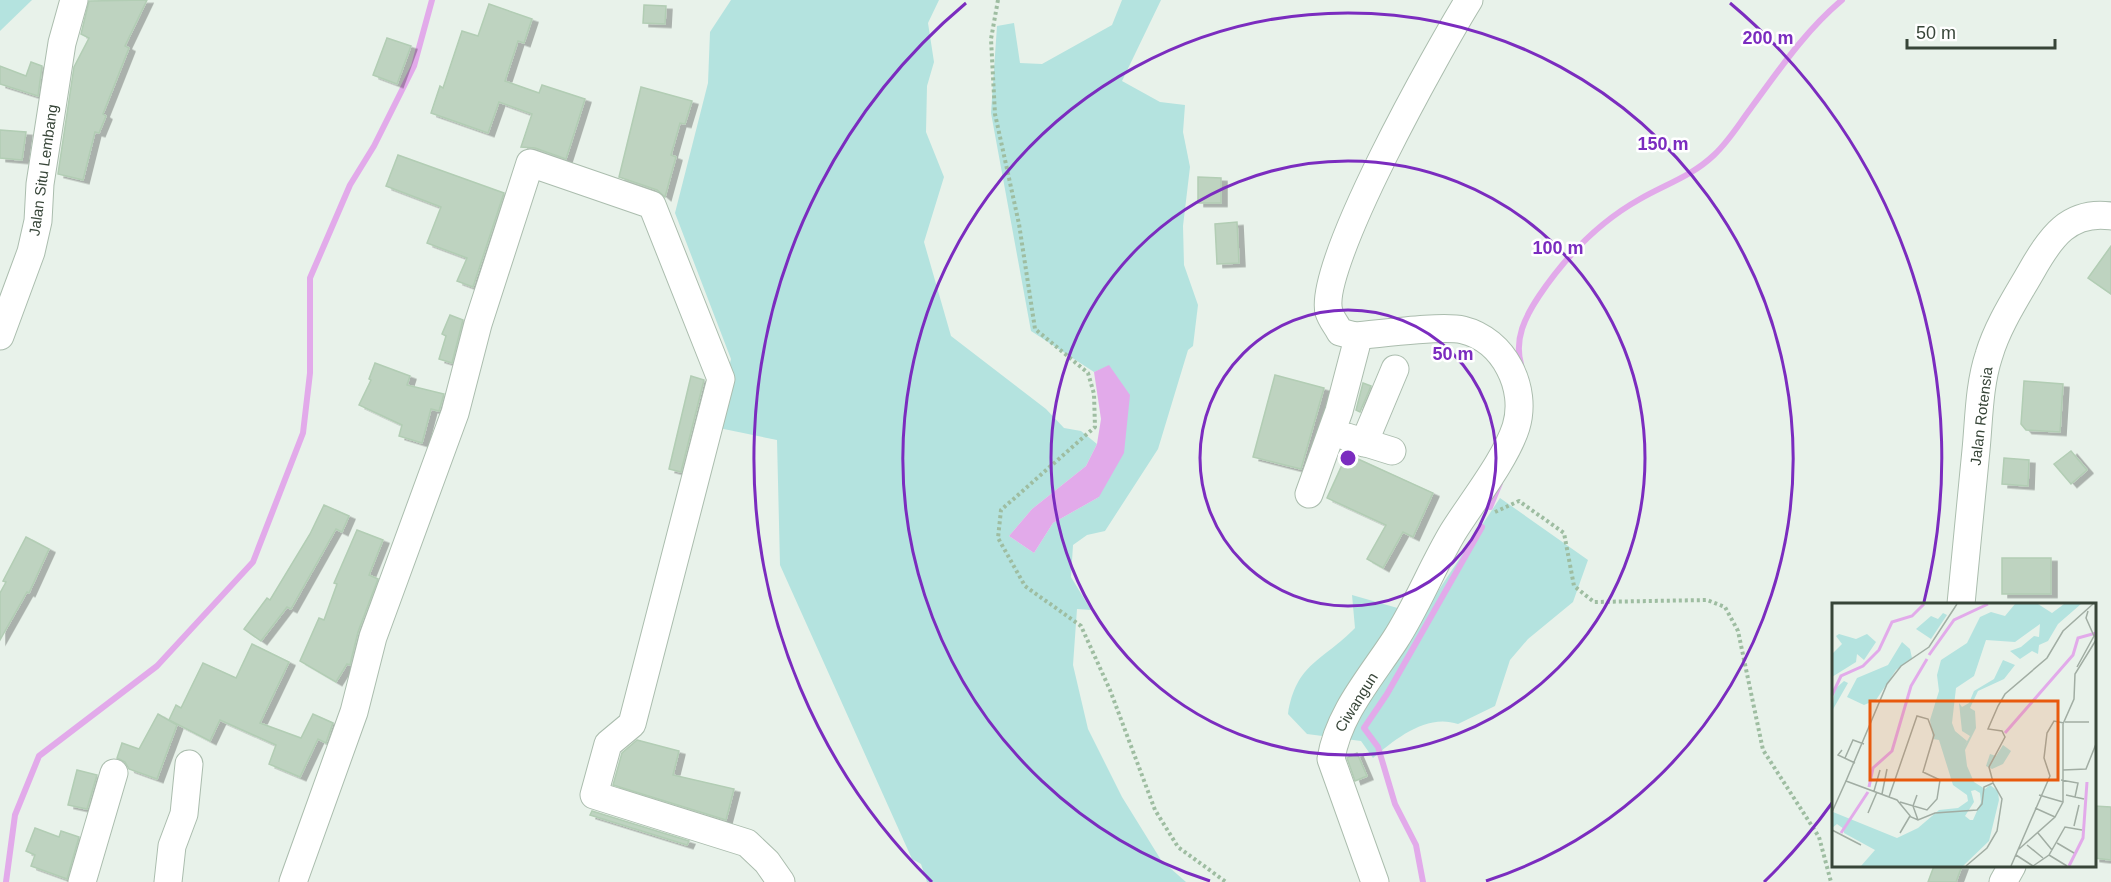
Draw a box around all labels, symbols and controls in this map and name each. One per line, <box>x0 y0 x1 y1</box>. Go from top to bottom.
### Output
scale bar <box>1907 12 2056 50</box>
text: 50 m <box>1916 23 1956 43</box>
text: 200 m <box>1742 28 1794 48</box>
street label: Jalan Situ Lembang <box>25 103 61 237</box>
text: 150 m <box>1637 134 1689 154</box>
text: 100 m <box>1532 238 1584 258</box>
text: 50 m <box>1432 344 1474 364</box>
street label: Jalan Rotensia <box>1967 365 1996 466</box>
centre of rings <box>1338 448 1358 468</box>
inset map <box>1832 603 2096 867</box>
street label: Ciwangun <box>1331 669 1381 735</box>

